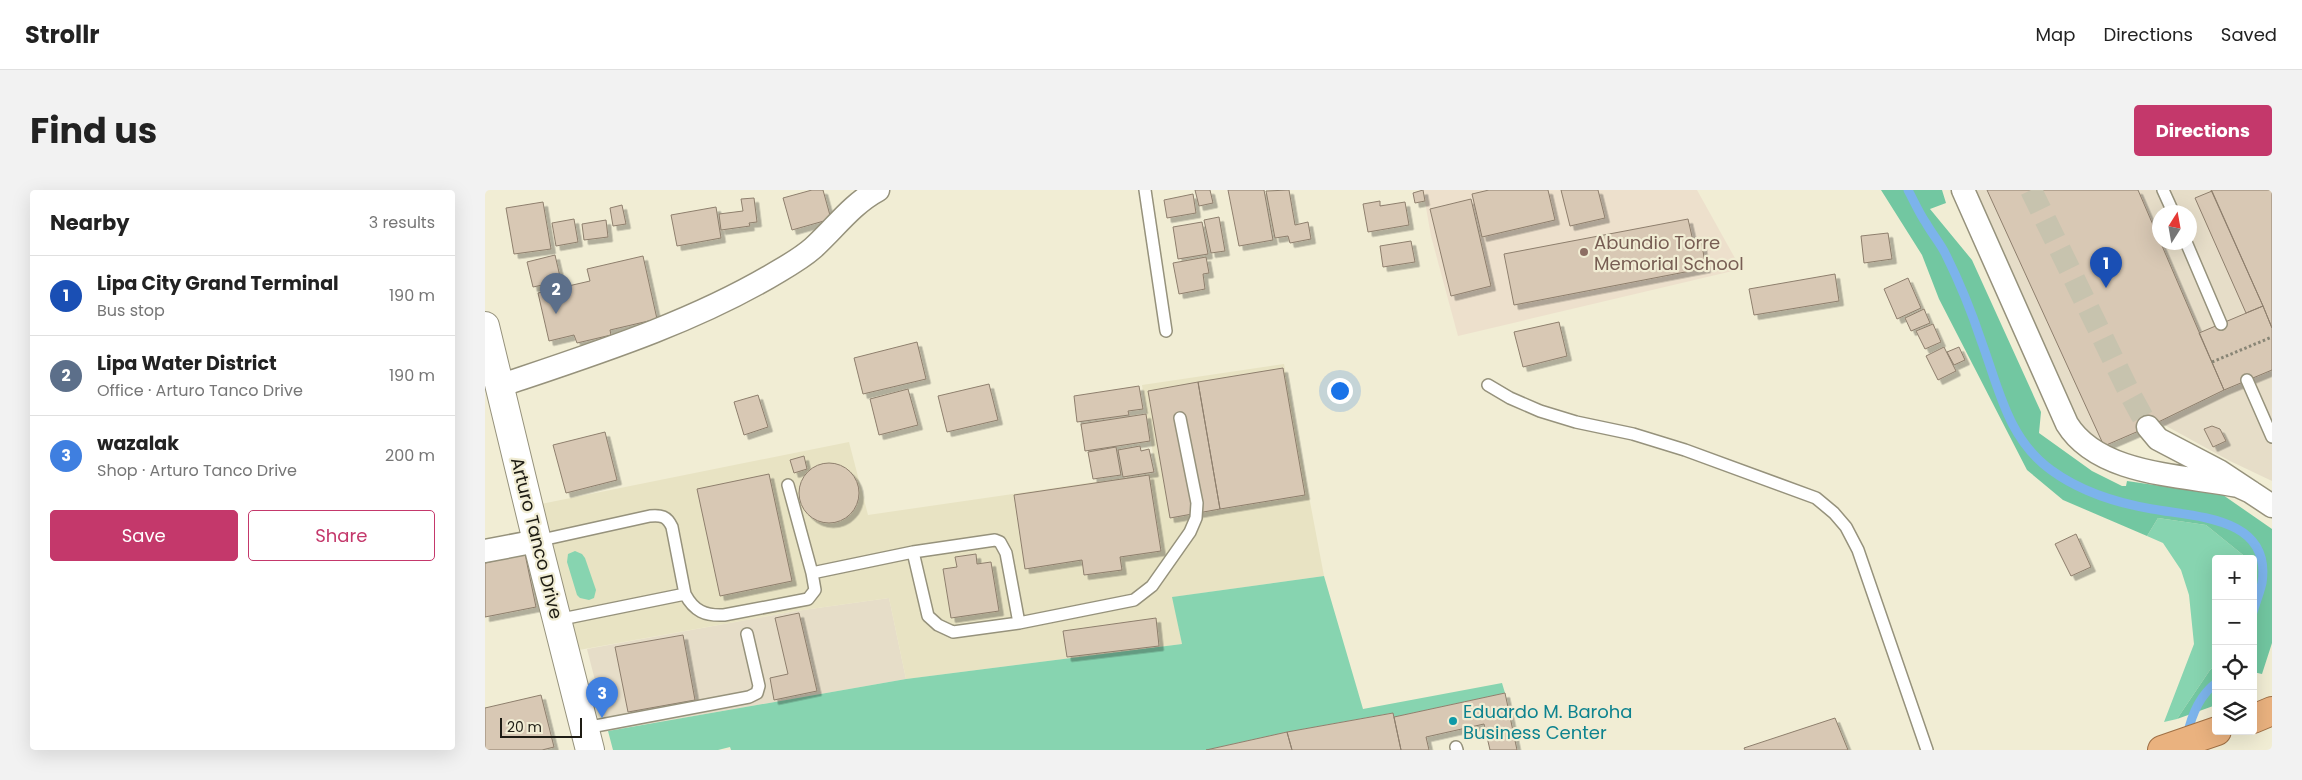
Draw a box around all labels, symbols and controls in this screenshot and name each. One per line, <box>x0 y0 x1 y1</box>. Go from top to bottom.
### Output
text: Strollr <box>25 18 100 51</box>
text: Map <box>2036 22 2075 47</box>
text: Directions <box>2103 22 2193 47</box>
text: Saved <box>2221 22 2277 47</box>
button: Directions <box>2134 105 2272 156</box>
text: Find us <box>30 106 157 155</box>
north arrow <box>2152 205 2197 250</box>
text: Nearby <box>50 208 130 237</box>
text: 3 results <box>369 211 435 234</box>
place label: Abundio Torre Memorial School <box>1594 230 1744 276</box>
marker: Abundio Torre Memorial School <box>1578 246 1590 258</box>
pin: 1 <box>2090 247 2122 288</box>
text: Lipa City Grand Terminal <box>97 270 339 297</box>
pin: 2 <box>540 273 572 314</box>
text: 1 <box>63 284 69 307</box>
text: 190 m <box>389 284 435 307</box>
text: Bus stop <box>97 299 165 322</box>
text: Lipa Water District <box>97 350 277 377</box>
text: 2 <box>61 364 71 387</box>
text: 190 m <box>389 364 435 387</box>
your location <box>1327 378 1353 404</box>
text: Office · Arturo Tanco Drive <box>97 379 303 402</box>
text: wazalak <box>97 430 179 457</box>
text: 3 <box>61 444 71 467</box>
text: 200 m <box>385 444 435 467</box>
street label: Arturo Tanco Drive <box>505 455 569 621</box>
text: Shop · Arturo Tanco Drive <box>97 459 297 482</box>
button: Save <box>50 510 238 561</box>
button: Share <box>248 510 435 561</box>
map controls <box>2212 555 2257 735</box>
button: + <box>2212 555 2257 600</box>
button: − <box>2212 600 2257 645</box>
button: locate <box>2212 645 2257 690</box>
pin: 3 <box>586 677 618 718</box>
button: layers <box>2212 690 2257 735</box>
place label: Eduardo M. Baroha Business Center <box>1463 699 1633 745</box>
scale bar <box>500 715 583 738</box>
marker: Eduardo M. Baroha Business Center <box>1447 715 1459 727</box>
text: 20 m <box>507 717 542 737</box>

